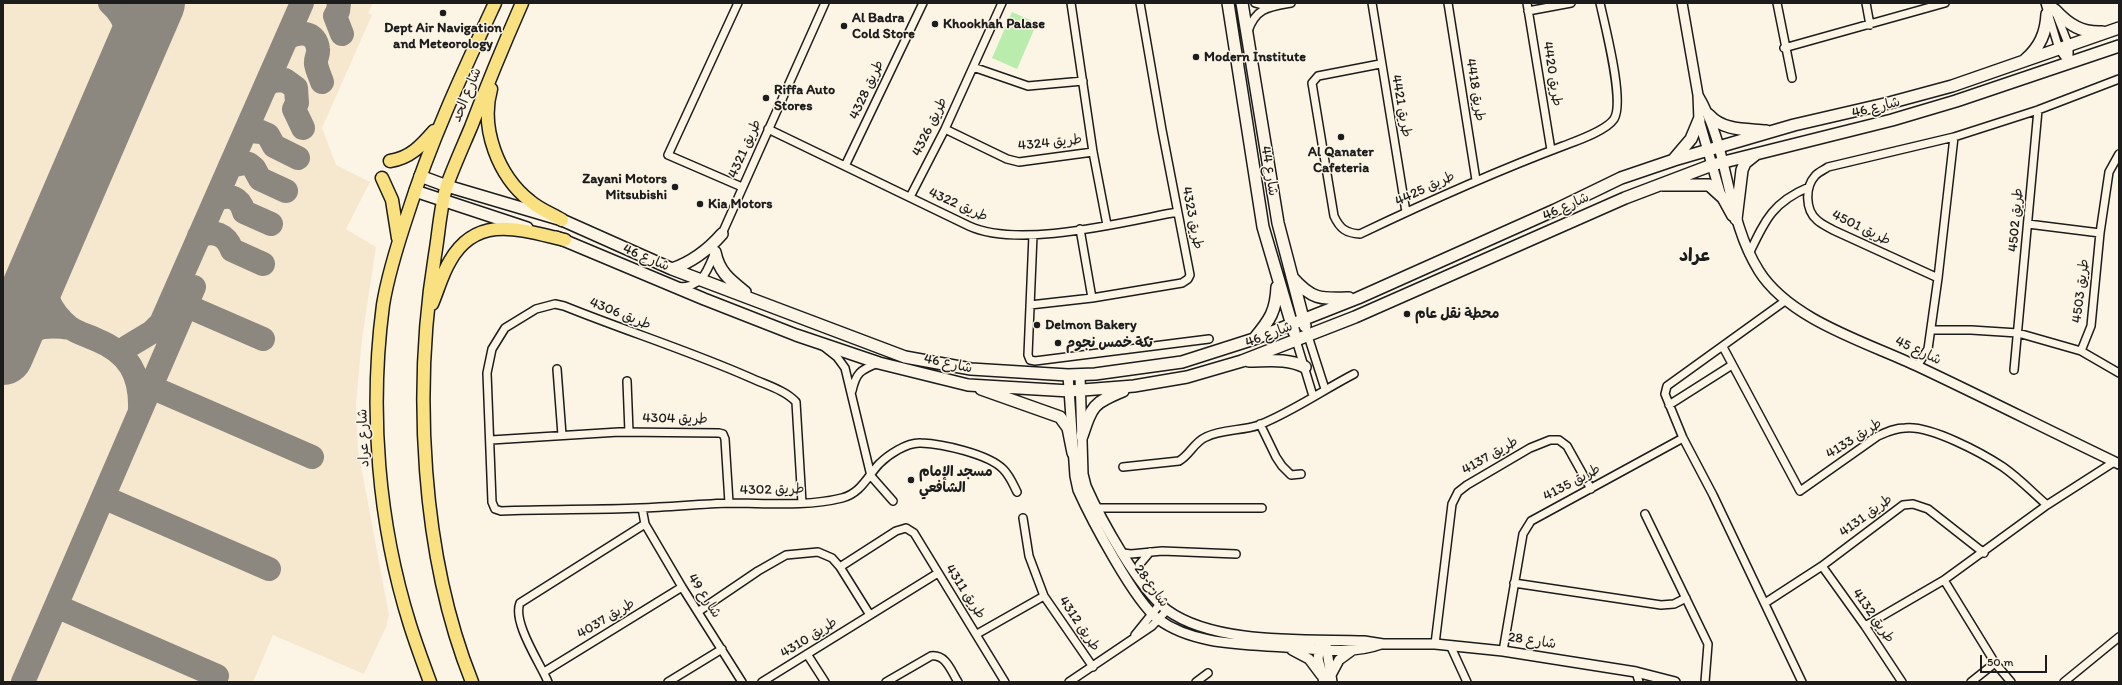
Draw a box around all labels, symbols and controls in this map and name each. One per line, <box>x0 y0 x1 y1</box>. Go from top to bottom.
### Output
marker: Dept Air Navigation and Meteorology <box>438 8 448 18</box>
place label: Al Badra Cold Store <box>852 10 915 42</box>
place label: Khookhah Palase <box>943 16 1045 32</box>
marker: Khookhah Palase <box>930 19 940 29</box>
place label: Dept Air Navigation and Meteorology <box>384 20 502 52</box>
marker: Al Badra Cold Store <box>839 21 849 31</box>
street label: طريق 4420 <box>1539 40 1565 108</box>
place label: Modern Institute <box>1204 49 1306 65</box>
marker: Modern Institute <box>1191 52 1201 62</box>
street label: طريق 4418 <box>1462 57 1488 123</box>
street label: طريق 4328 <box>846 58 888 122</box>
street label: شارع الحد <box>449 65 485 125</box>
street label: طريق 4421 <box>1387 73 1415 139</box>
place label: Riffa Auto Stores <box>774 82 835 114</box>
marker: Riffa Auto Stores <box>761 93 771 103</box>
street label: شارع 46 <box>1850 94 1902 122</box>
street label: طريق 4326 <box>909 95 951 159</box>
street label: طريق 4321 <box>725 117 765 181</box>
street label: طريق 4324 <box>1017 131 1083 155</box>
marker: Al Qanater Cafeteria <box>1336 132 1346 142</box>
place label: Al Qanater Cafeteria <box>1308 144 1374 176</box>
street label: شارع 44 <box>1257 145 1281 197</box>
street label: طريق 4425 <box>1392 168 1458 210</box>
place label: Zayani Motors Mitsubishi <box>582 171 667 204</box>
marker: Zayani Motors Mitsubishi <box>670 182 680 192</box>
street label: طريق 4322 <box>926 184 990 226</box>
street label: طريق 4323 <box>1178 185 1206 251</box>
street label: طريق 4502 <box>2005 187 2027 253</box>
street label: شارع 46 <box>1540 189 1592 225</box>
place label: Kia Motors <box>708 196 773 212</box>
marker: Kia Motors <box>695 199 705 209</box>
street label: طريق 4501 <box>1829 207 1893 249</box>
street label: شارع 46 <box>620 241 672 275</box>
district label: عراد <box>1679 245 1711 267</box>
street label: طريق 4503 <box>2069 258 2093 324</box>
street label: طريق 4306 <box>587 294 653 334</box>
place label: محطة نقل عام <box>1415 306 1499 322</box>
marker: محطة نقل عام <box>1402 309 1412 319</box>
place label: Delmon Bakery <box>1045 317 1137 333</box>
street label: شارع 46 <box>1243 318 1295 352</box>
marker: Delmon Bakery <box>1032 320 1042 330</box>
street label: شارع 45 <box>1892 333 1944 369</box>
place label: تكة خمس نجوم <box>1066 335 1153 351</box>
marker: تكة خمس نجوم <box>1053 338 1063 348</box>
street label: شارع 46 <box>922 351 974 377</box>
street label: شارع عراد <box>355 409 373 467</box>
street label: طريق 4304 <box>642 410 708 428</box>
street label: طريق 4133 <box>1823 415 1885 463</box>
street label: طريق 4137 <box>1459 433 1521 479</box>
street label: طريق 4135 <box>1540 461 1604 505</box>
place label: مسجد الإمام الشافعي <box>919 464 993 496</box>
marker: مسجد الإمام الشافعي <box>906 475 916 485</box>
street label: طريق 4302 <box>740 481 804 499</box>
street label: طريق 4131 <box>1836 491 1896 541</box>
street label: شارع 28 <box>1130 561 1172 611</box>
street label: طريق 4311 <box>941 562 989 622</box>
street label: شارع 49 <box>684 571 724 621</box>
street label: طريق 4132 <box>1848 586 1898 646</box>
street label: طريق 4312 <box>1055 593 1103 655</box>
street label: طريق 4037 <box>574 595 638 643</box>
street label: طريق 4310 <box>778 614 840 662</box>
street label: شارع 28 <box>1507 629 1557 653</box>
scale bar <box>1982 647 2049 673</box>
text: 50 m <box>1987 655 2013 669</box>

